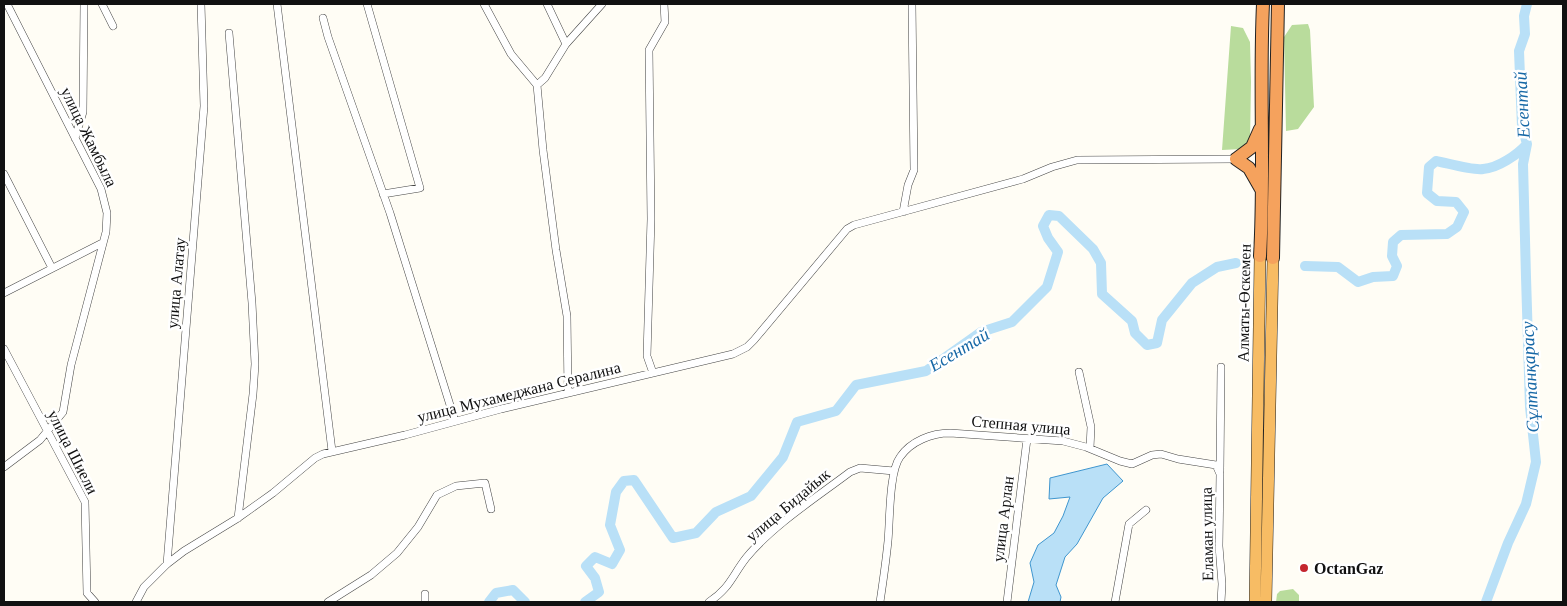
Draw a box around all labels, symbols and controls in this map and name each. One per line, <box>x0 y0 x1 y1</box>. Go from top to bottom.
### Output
water label: Есентай <box>1510 71 1534 140</box>
street label: улица Жамбыла <box>57 84 120 190</box>
street label: улица Алатау <box>164 237 189 329</box>
street label: Алматы-Өскемен <box>1234 243 1254 362</box>
water label: Сұлтанқарасу <box>1517 321 1543 433</box>
water label: Есентай <box>924 324 993 376</box>
street label: улица Мухамеджана Сералина <box>416 359 623 426</box>
street label: улица Шиели <box>44 407 102 498</box>
street label: Степная улица <box>971 412 1071 439</box>
street label: улица Бидайык <box>743 465 834 546</box>
street label: улица Арлан <box>989 475 1018 563</box>
street label: Еламан улица <box>1198 487 1217 581</box>
place label: OctanGaz <box>1314 560 1383 577</box>
marker: OctanGaz <box>1298 562 1310 574</box>

